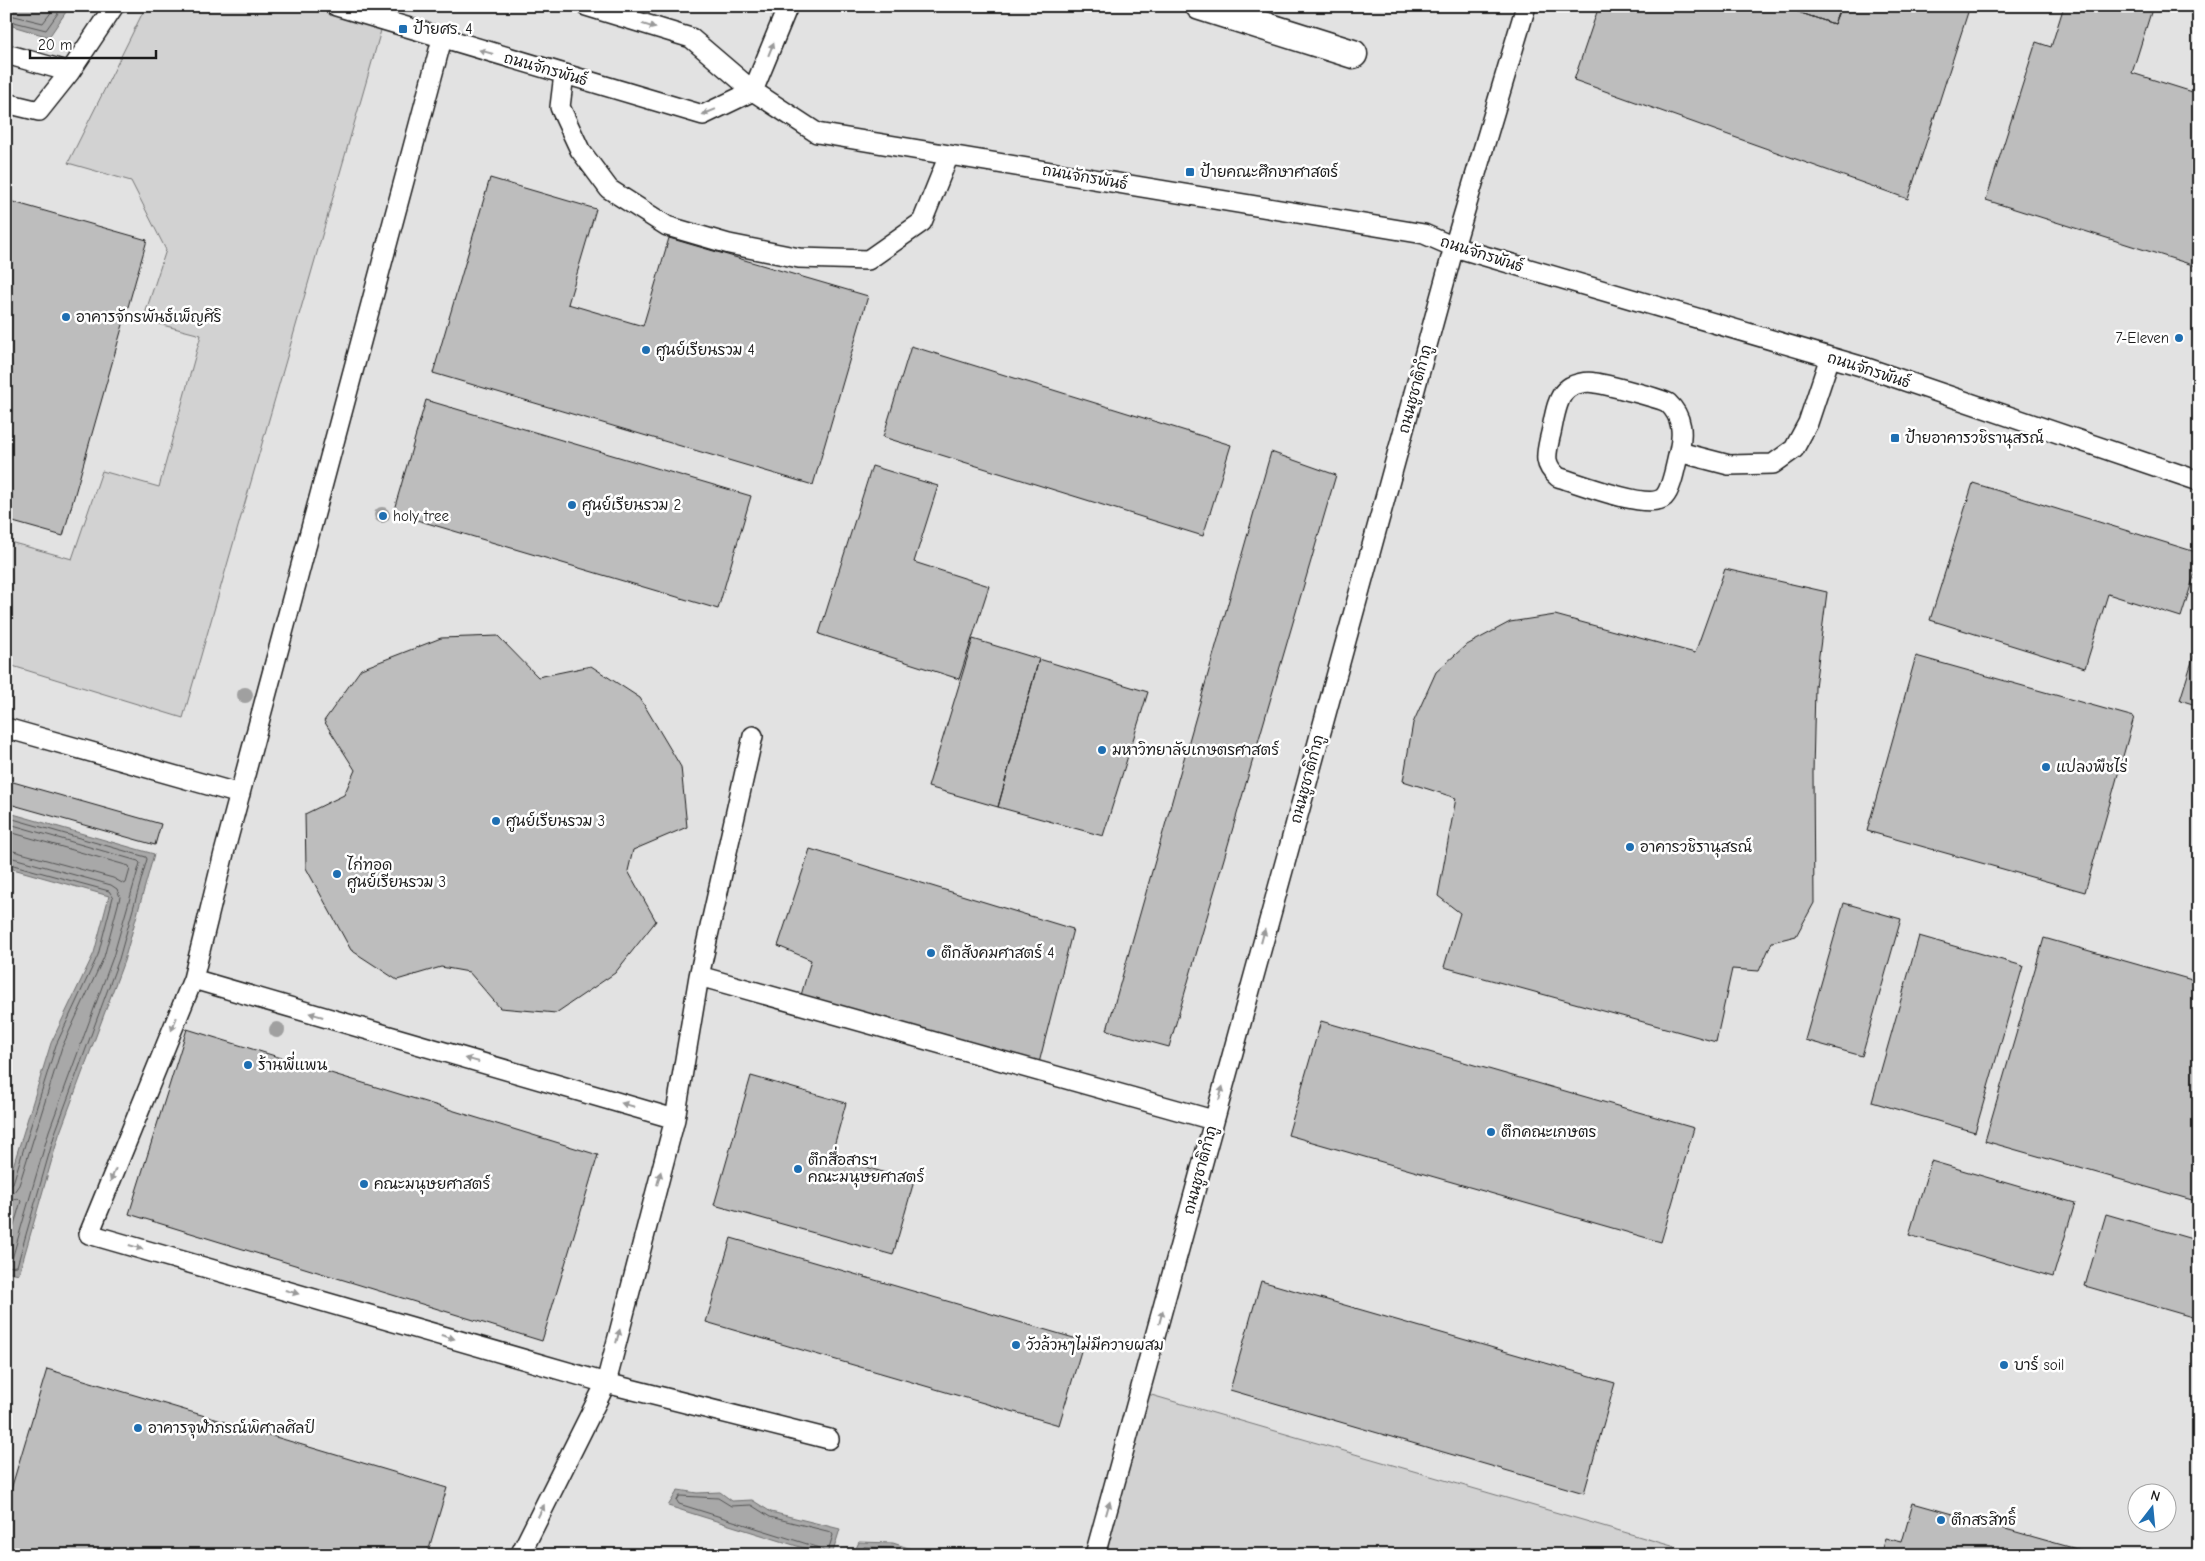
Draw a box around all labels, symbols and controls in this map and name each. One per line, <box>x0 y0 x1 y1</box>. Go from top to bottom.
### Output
place label: ป้ายศร. 4 <box>413 19 472 38</box>
one-way arrow <box>642 22 657 30</box>
marker: ป้ายศร. 4 <box>397 23 409 35</box>
scale bar <box>30 28 156 60</box>
text: 20 m <box>38 36 72 54</box>
one-way arrow <box>767 42 775 56</box>
one-way arrow <box>479 47 494 55</box>
street label: ถนนจักรพันธ์ <box>502 47 590 90</box>
one-way arrow <box>702 108 716 116</box>
street label: ถนนจักรพันธ์ <box>1041 160 1129 193</box>
place label: ป้ายคณะศึกษาศาสตร์ <box>1200 162 1339 181</box>
marker: ป้ายคณะศึกษาศาสตร์ <box>1184 166 1196 178</box>
street label: ถนนจักรพันธ์ <box>1438 231 1526 276</box>
place label: อาคารจักรพันธ์เพ็ญศิริ <box>76 307 221 326</box>
marker: อาคารจักรพันธ์เพ็ญศิริ <box>60 311 72 323</box>
place label: 7-Eleven <box>2115 329 2169 347</box>
marker: 7-Eleven <box>2173 332 2185 344</box>
place label: ศูนย์เรียนรวม 4 <box>656 340 755 361</box>
street label: ถนนชูชาติกำภู <box>1395 343 1437 436</box>
marker: ศูนย์เรียนรวม 4 <box>640 344 652 356</box>
street label: ถนนจักรพันธ์ <box>1825 347 1913 392</box>
place label: ป้ายอาคารวชิรานุสรณ์ <box>1905 428 2044 449</box>
marker: ป้ายอาคารวชิรานุสรณ์ <box>1889 432 1901 444</box>
place label: ศูนย์เรียนรวม 2 <box>582 495 681 516</box>
marker: ศูนย์เรียนรวม 2 <box>566 499 578 511</box>
place label: holy tree <box>393 507 449 525</box>
marker: holy tree <box>377 510 389 522</box>
street label: ถนนชูชาติกำภู <box>1287 733 1329 826</box>
place label: มหาวิทยาลัยเกษตรศาสตร์ <box>1112 740 1280 759</box>
marker: มหาวิทยาลัยเกษตรศาสตร์ <box>1096 744 1108 756</box>
place label: แปลงพืชไร่ <box>2056 757 2127 776</box>
marker: แปลงพืชไร่ <box>2040 761 2052 773</box>
place label: ศูนย์เรียนรวม 3 <box>506 811 605 832</box>
marker: ศูนย์เรียนรวม 3 <box>490 815 502 827</box>
place label: อาคารวชิรานุสรณ์ <box>1640 837 1752 858</box>
marker: อาคารวชิรานุสรณ์ <box>1624 841 1636 853</box>
place label: ไก่ทอด ศูนย์เรียนรวม 3 <box>346 855 446 893</box>
marker: ไก่ทอด ศูนย์เรียนรวม 3 <box>331 868 343 880</box>
one-way arrow <box>1260 929 1268 944</box>
place label: ตึกสังคมศาสตร์ 4 <box>941 943 1054 962</box>
marker: ตึกสังคมศาสตร์ 4 <box>925 947 937 959</box>
one-way arrow <box>308 1010 323 1018</box>
one-way arrow <box>170 1017 178 1031</box>
place label: ร้านพี่แพน <box>258 1051 328 1074</box>
one-way arrow <box>464 1055 479 1063</box>
marker: ร้านพี่แพน <box>242 1059 254 1071</box>
one-way arrow <box>1217 1085 1225 1100</box>
one-way arrow <box>621 1101 636 1109</box>
place label: ตึกคณะเกษตร <box>1501 1123 1596 1141</box>
street label: ถนนชูชาติกำภู <box>1180 1124 1222 1217</box>
marker: ตึกคณะเกษตร <box>1485 1126 1497 1138</box>
place label: ตึกสื่อสารฯ คณะมนุษยศาสตร์ <box>808 1146 925 1188</box>
marker: ตึกสื่อสารฯ คณะมนุษยศาสตร์ <box>792 1163 804 1175</box>
one-way arrow <box>109 1168 117 1182</box>
one-way arrow <box>655 1171 663 1186</box>
place label: คณะมนุษยศาสตร์ <box>374 1174 491 1195</box>
marker: คณะมนุษยศาสตร์ <box>358 1178 370 1190</box>
one-way arrow <box>129 1244 144 1252</box>
one-way arrow <box>285 1289 300 1297</box>
one-way arrow <box>1157 1310 1165 1325</box>
one-way arrow <box>614 1328 622 1343</box>
one-way arrow <box>441 1334 456 1342</box>
place label: วัวล้วนๆไม่มีควายผสม <box>1026 1335 1164 1355</box>
marker: วัวล้วนๆไม่มีควายผสม <box>1010 1339 1022 1351</box>
place label: บาร์ soil <box>2014 1355 2064 1374</box>
marker: บาร์ soil <box>1998 1359 2010 1371</box>
place label: อาคารจุฬาภรณ์พิศาลศิลป์ <box>148 1418 315 1439</box>
marker: อาคารจุฬาภรณ์พิศาลศิลป์ <box>132 1422 144 1434</box>
north arrow <box>2128 1484 2178 1534</box>
text: N <box>2149 1487 2162 1505</box>
one-way arrow <box>1104 1500 1112 1515</box>
one-way arrow <box>538 1504 546 1518</box>
place label: ตึกสรสิทธิ์ <box>1951 1506 2016 1529</box>
marker: ตึกสรสิทธิ์ <box>1935 1514 1947 1526</box>

